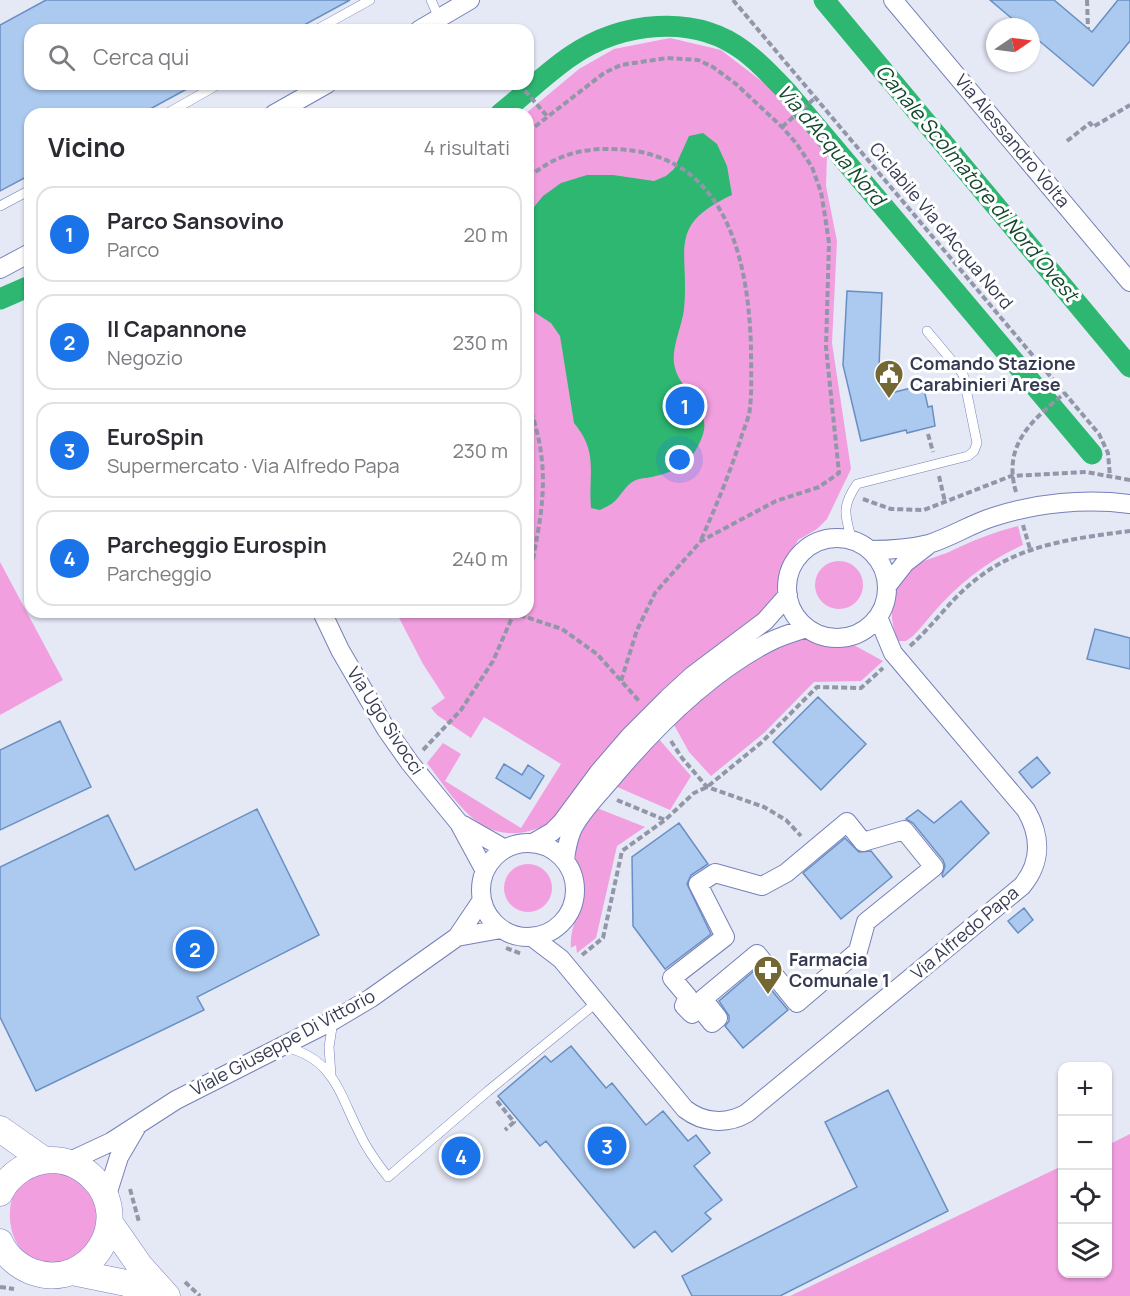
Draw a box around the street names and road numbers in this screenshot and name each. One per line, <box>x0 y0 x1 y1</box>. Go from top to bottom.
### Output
street label: Via Alessandro Volta <box>950 69 1076 212</box>
street label: Ciclabile Via d’Acqua Nord <box>865 137 1019 314</box>
street label: Via Ugo Sivocci <box>342 662 430 779</box>
street label: Via Alfredo Papa <box>906 880 1023 984</box>
street label: Viale Giuseppe Di Vittorio <box>186 983 379 1101</box>

